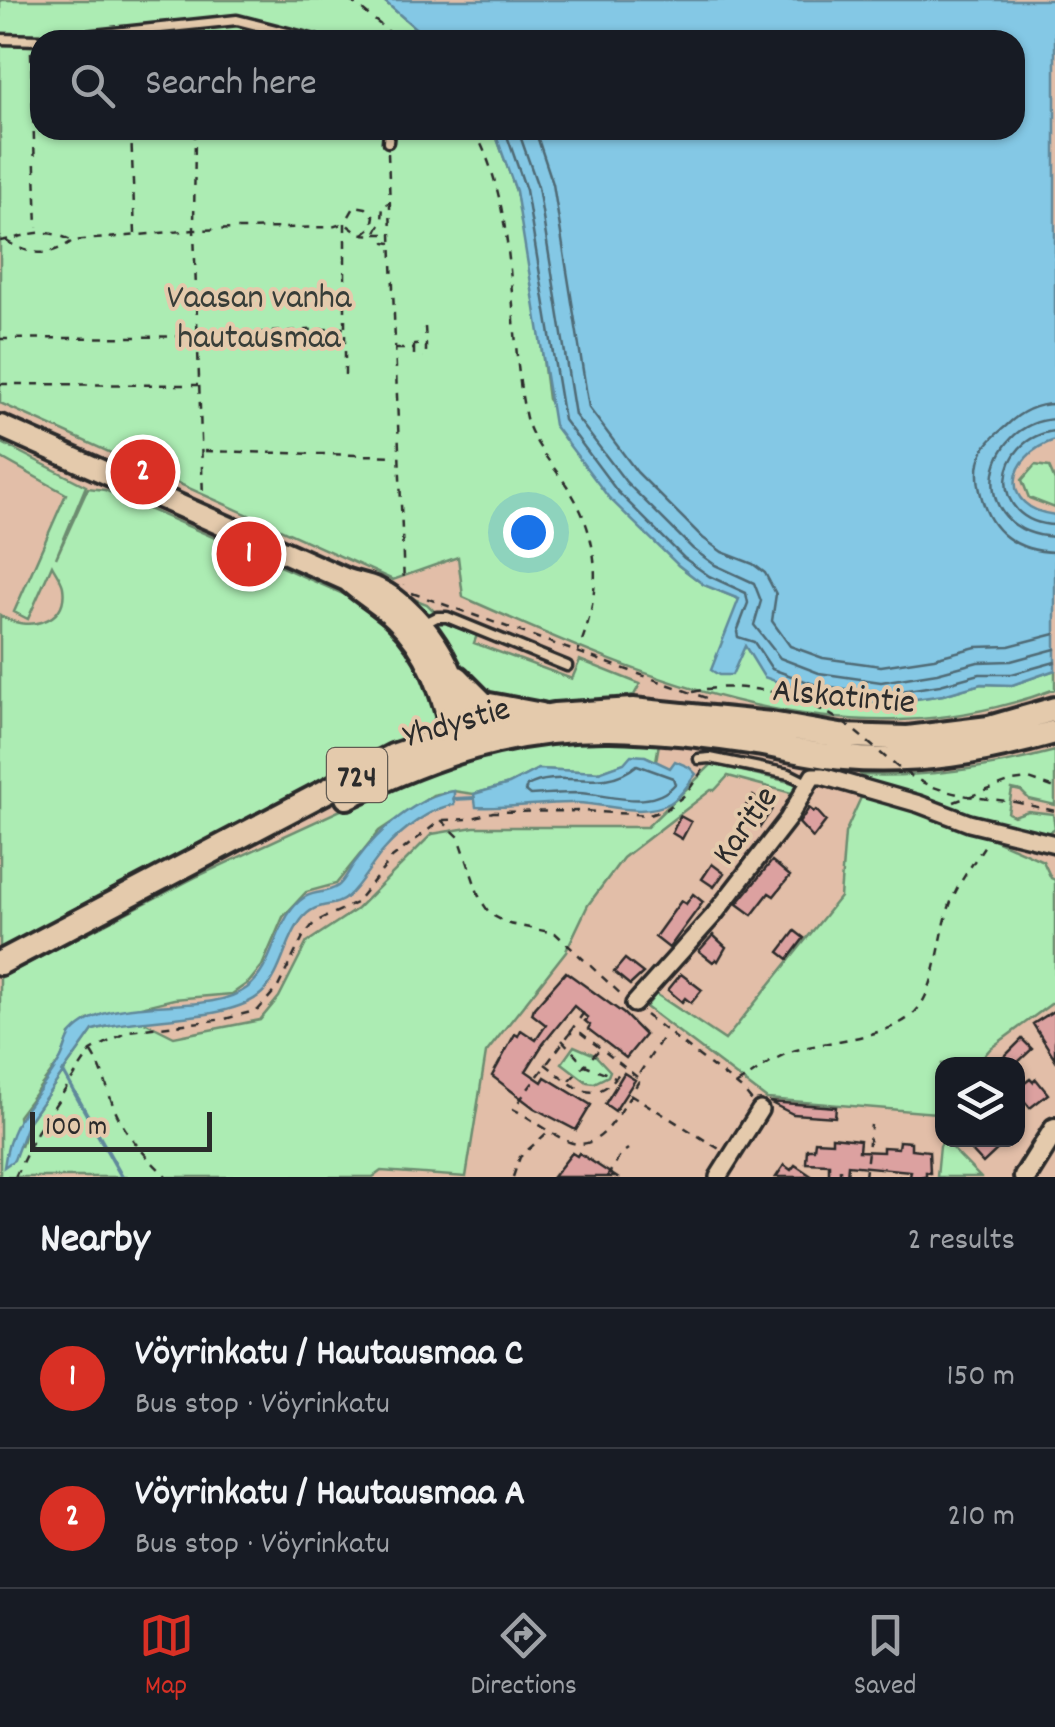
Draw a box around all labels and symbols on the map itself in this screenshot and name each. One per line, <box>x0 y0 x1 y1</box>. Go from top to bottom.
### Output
park label: Vaasan vanha hautausmaa <box>167 275 352 365</box>
pin: 2 <box>110 434 176 510</box>
your location <box>503 507 554 558</box>
pin: 1 <box>216 516 282 592</box>
street label: Alskatintie <box>770 668 917 730</box>
street label: Yhdystie <box>398 686 517 764</box>
road number: 724 <box>327 748 387 802</box>
street label: Karitie <box>702 777 792 877</box>
scale bar <box>30 1107 212 1152</box>

